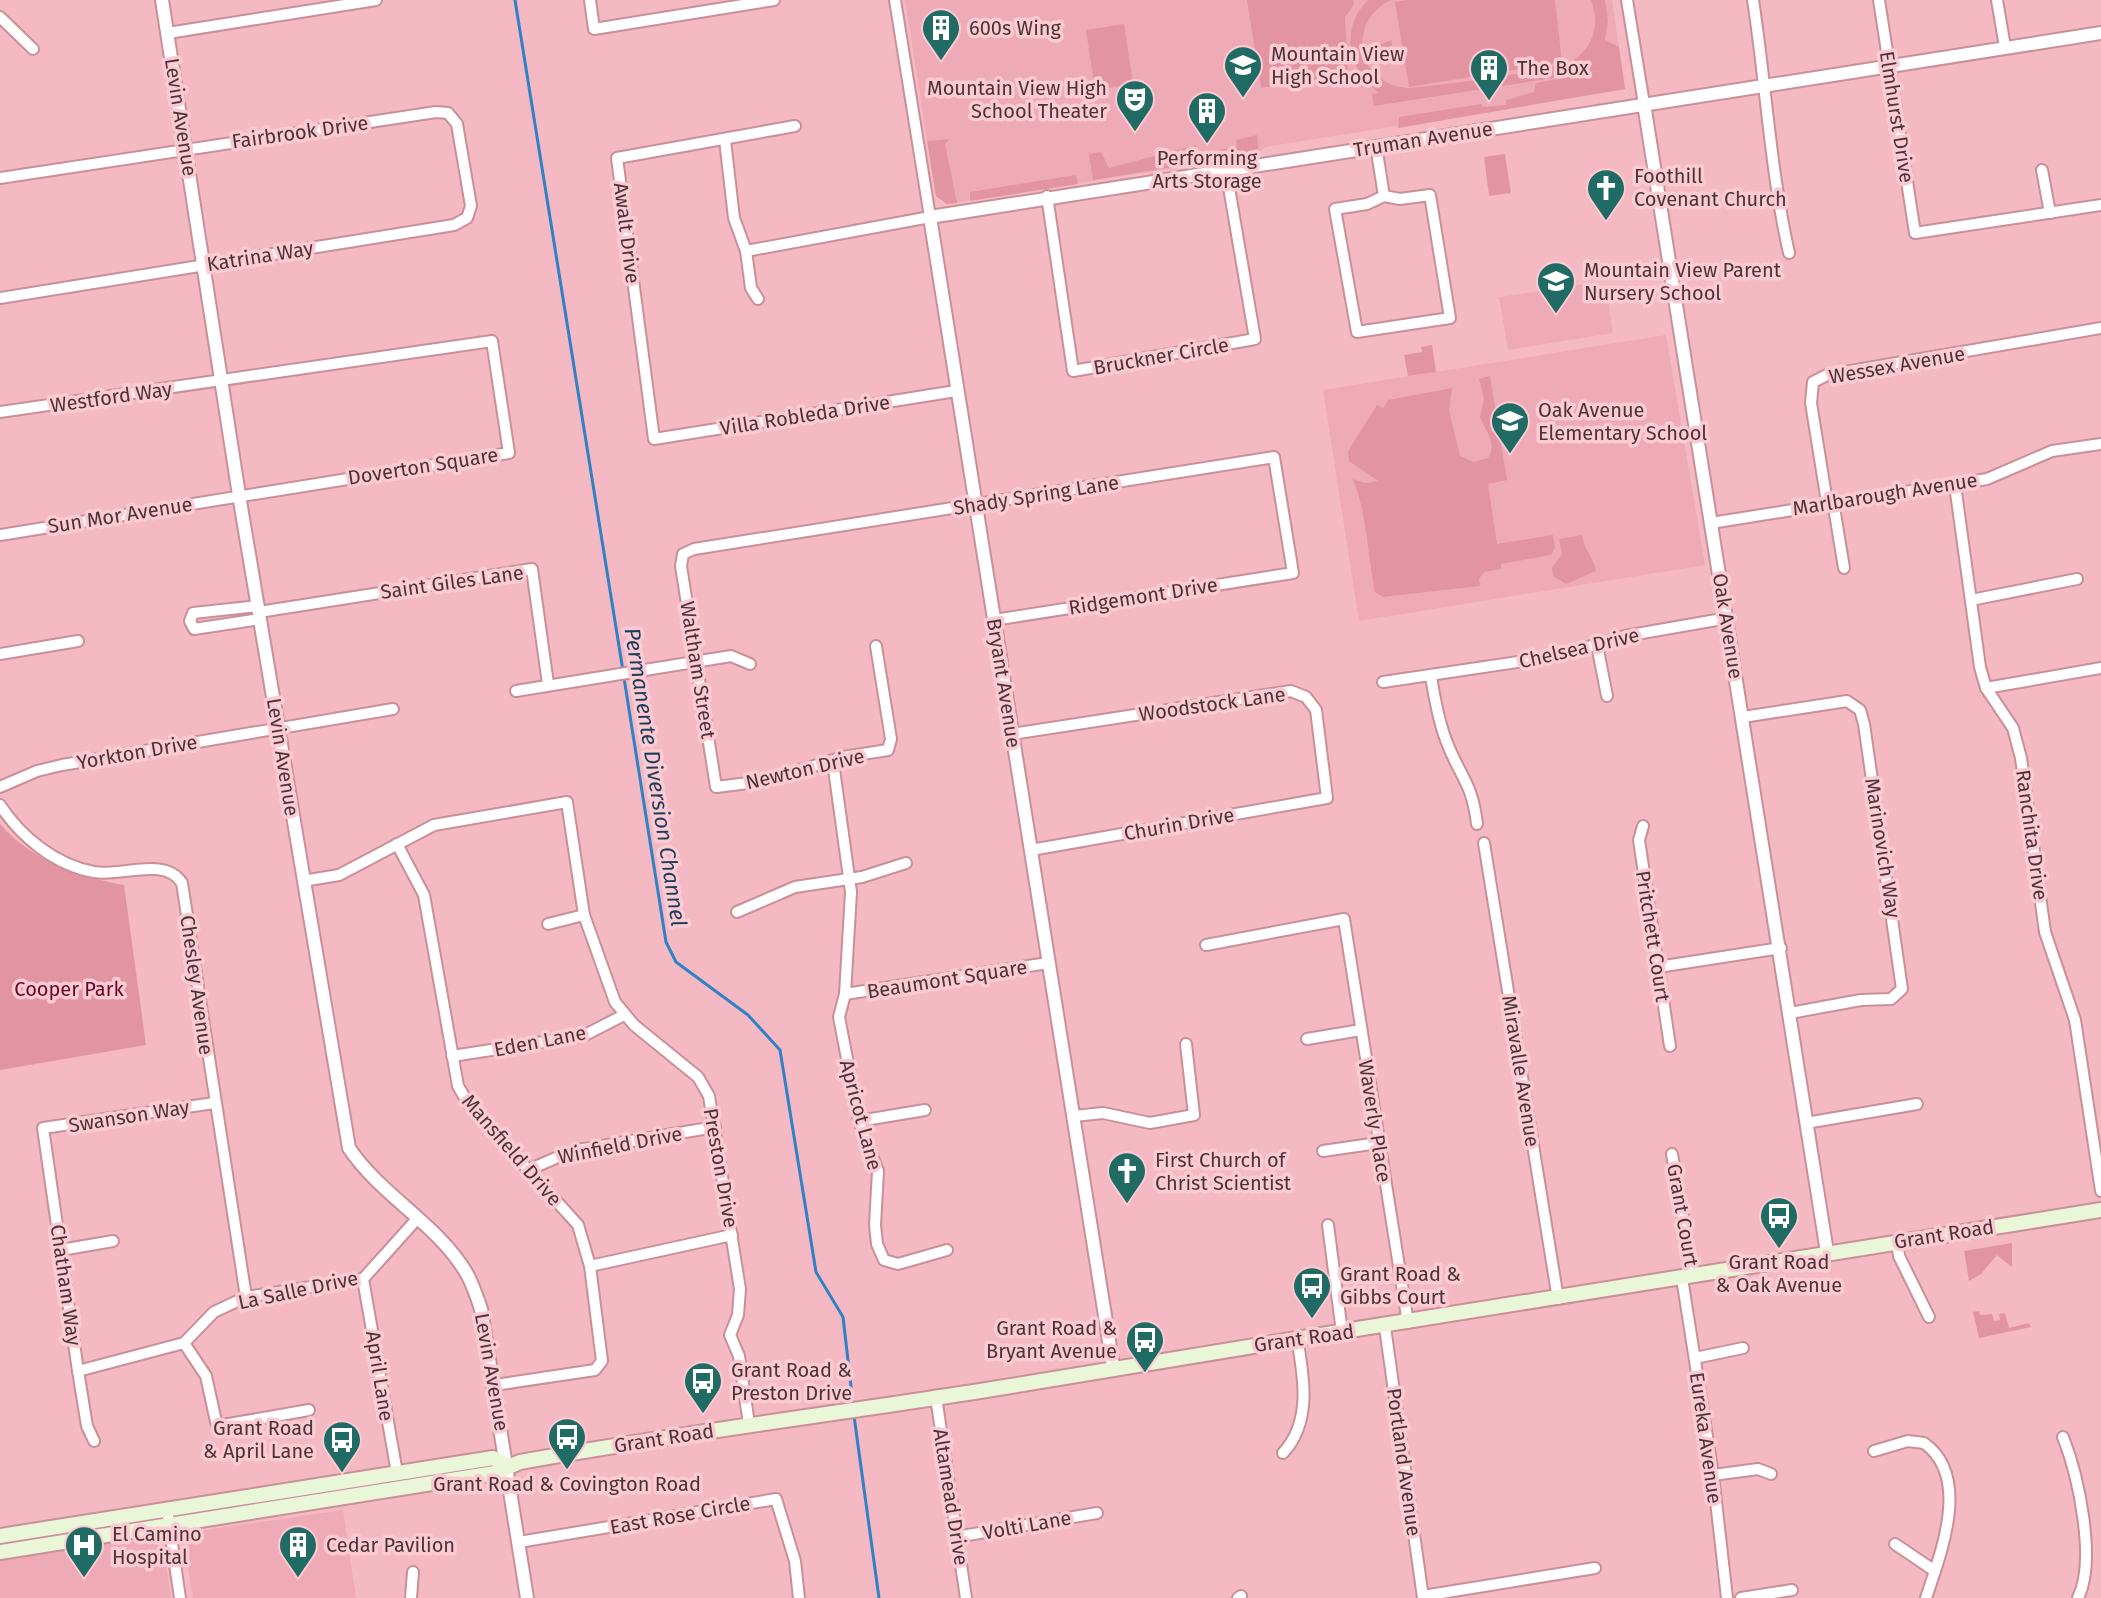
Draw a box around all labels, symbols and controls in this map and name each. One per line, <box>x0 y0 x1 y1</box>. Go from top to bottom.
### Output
building icon: 600s Wing <box>920 7 962 62</box>
place label: 600s Wing <box>969 16 1061 40</box>
place label: Mountain View High School <box>1271 42 1404 89</box>
school or university icon: Mountain View High School <box>1222 44 1264 99</box>
building icon: The Box <box>1468 47 1510 102</box>
street label: Elmhurst Drive <box>1875 49 1919 185</box>
street label: Levin Avenue <box>160 56 202 178</box>
place label: The Box <box>1517 56 1589 80</box>
place label: Mountain View High School Theater <box>927 76 1107 123</box>
theatre icon: Mountain View High School Theater <box>1114 78 1156 133</box>
building icon: Performing Arts Storage <box>1186 90 1228 145</box>
street label: Fairbrook Drive <box>230 111 370 153</box>
street label: Truman Avenue <box>1352 116 1494 162</box>
place label: Performing Arts Storage <box>1152 146 1262 193</box>
place label: Foothill Covenant Church <box>1634 164 1787 211</box>
church icon: Foothill Covenant Church <box>1585 167 1627 222</box>
street label: Awalt Drive <box>609 181 645 285</box>
street label: Katrina Way <box>205 236 315 276</box>
place label: Mountain View Parent Nursery School <box>1584 258 1782 305</box>
school or university icon: Mountain View Parent Nursery School <box>1535 260 1577 315</box>
street label: Bruckner Circle <box>1091 332 1231 380</box>
street label: Wessex Avenue <box>1827 341 1967 389</box>
street label: Westford Way <box>49 377 174 417</box>
street label: Villa Robleda Drive <box>718 390 892 440</box>
place label: Oak Avenue Elementary School <box>1538 398 1707 445</box>
school or university icon: Oak Avenue Elementary School <box>1489 400 1531 455</box>
street label: Doverton Square <box>346 442 500 490</box>
street label: Marlbarough Avenue <box>1791 468 1979 520</box>
street label: Shady Spring Lane <box>951 470 1121 520</box>
street label: Sun Mor Avenue <box>46 492 194 538</box>
street label: Saint Giles Lane <box>379 560 525 604</box>
street label: Ridgemont Drive <box>1067 572 1219 620</box>
street label: Oak Avenue <box>1708 572 1748 680</box>
street label: Waltham Street <box>675 599 721 741</box>
street label: Bryant Avenue <box>982 616 1026 750</box>
street label: Chelsea Drive <box>1517 623 1641 673</box>
water label: Permanente Diversion Channel <box>619 626 692 929</box>
street label: Woodstock Lane <box>1137 682 1287 726</box>
street label: Levin Avenue <box>262 696 304 818</box>
street label: Yorkton Drive <box>75 730 199 774</box>
street label: Newton Drive <box>743 744 867 794</box>
street label: Ranchita Drive <box>2011 768 2053 902</box>
street label: Marinovich Way <box>1860 776 1906 920</box>
street label: Churin Drive <box>1122 802 1236 846</box>
street label: Pritchett Court <box>1631 869 1675 1004</box>
street label: Chesley Avenue <box>175 913 219 1057</box>
street label: Beaumont Square <box>865 954 1029 1004</box>
park label: Cooper Park <box>14 977 124 1001</box>
street label: Miravalle Avenue <box>1497 993 1545 1149</box>
street label: Eden Lane <box>492 1020 588 1062</box>
street label: Apricot Lane <box>835 1057 887 1173</box>
street label: Waverly Place <box>1353 1058 1397 1184</box>
street label: Mansfield Drive <box>457 1089 567 1211</box>
street label: Swanson Way <box>67 1095 191 1137</box>
street label: Preston Drive <box>699 1106 743 1230</box>
street label: Winfield Drive <box>556 1121 684 1169</box>
place label: First Church of Christ Scientist <box>1155 1148 1292 1195</box>
church icon: First Church of Christ Scientist <box>1106 1150 1148 1205</box>
street label: Grant Court <box>1662 1162 1704 1269</box>
bus stop icon: Grant Road & Oak Avenue <box>1758 1195 1800 1250</box>
street label: Grant Road <box>1892 1214 1996 1254</box>
street label: Chatham Way <box>46 1223 86 1347</box>
place label: Grant Road & Oak Avenue <box>1716 1250 1842 1297</box>
place label: Grant Road & Gibbs Court <box>1340 1262 1461 1309</box>
bus stop icon: Grant Road & Gibbs Court <box>1291 1265 1333 1320</box>
street label: La Salle Drive <box>236 1266 360 1314</box>
street label: Levin Avenue <box>470 1311 514 1433</box>
place label: Grant Road & Bryant Avenue <box>986 1316 1117 1363</box>
bus stop icon: Grant Road & Bryant Avenue <box>1124 1319 1166 1374</box>
street label: Grant Road <box>1252 1319 1356 1357</box>
street label: April Lane <box>361 1329 399 1423</box>
place label: Grant Road & Preston Drive <box>731 1358 852 1405</box>
bus stop icon: Grant Road & Preston Drive <box>682 1360 724 1415</box>
street label: Eureka Avenue <box>1685 1371 1727 1505</box>
street label: Portland Avenue <box>1382 1386 1426 1538</box>
place label: Grant Road & April Lane <box>203 1416 314 1463</box>
bus stop icon: Grant Road & Covington Road <box>546 1416 588 1471</box>
street label: Grant Road <box>612 1418 716 1458</box>
bus stop icon: Grant Road & April Lane <box>321 1419 363 1474</box>
street label: Altamead Drive <box>928 1427 974 1567</box>
place label: Grant Road & Covington Road <box>433 1472 701 1496</box>
street label: East Rose Circle <box>608 1491 752 1539</box>
street label: Volti Lane <box>981 1505 1073 1545</box>
place label: El Camino Hospital <box>112 1522 202 1569</box>
hospital icon: El Camino Hospital <box>63 1524 105 1579</box>
building icon: Cedar Pavilion <box>277 1524 319 1579</box>
place label: Cedar Pavilion <box>326 1533 455 1557</box>

